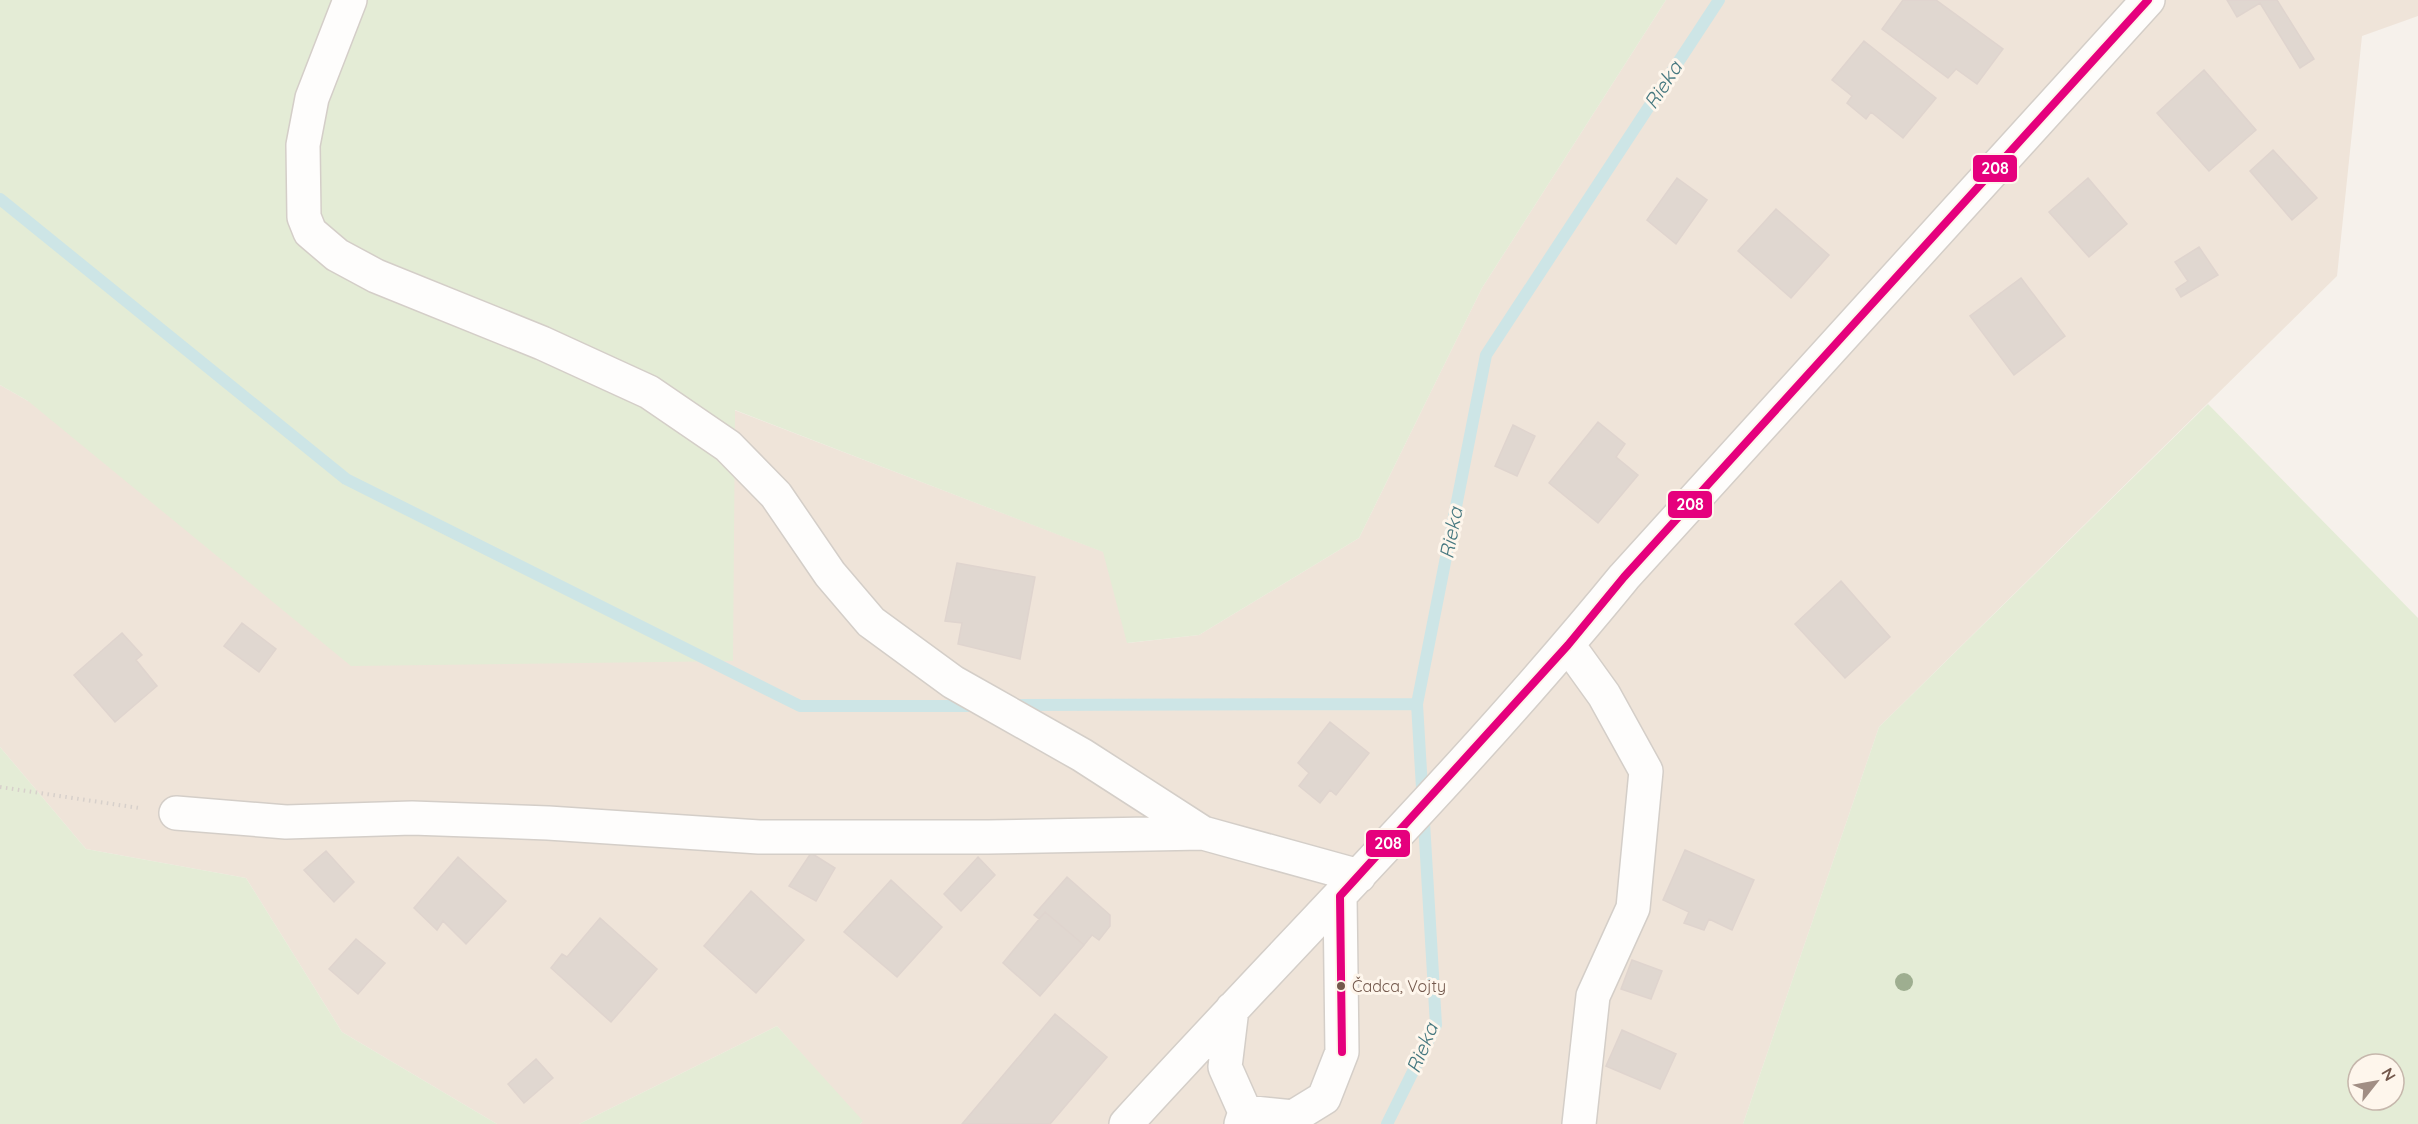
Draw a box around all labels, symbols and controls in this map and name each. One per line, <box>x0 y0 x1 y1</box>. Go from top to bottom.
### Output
water label: Rieka <box>1638 55 1688 113</box>
line badge: 208 <box>1972 154 2018 183</box>
text: 208 <box>1981 158 2009 178</box>
line badge: 208 <box>1667 490 1713 519</box>
text: 208 <box>1676 494 1704 514</box>
water label: Rieka <box>1433 503 1468 561</box>
line badge: 208 <box>1365 829 1411 858</box>
text: 208 <box>1374 833 1402 853</box>
place label: Čadca, Vojty <box>1352 976 1446 996</box>
marker: Čadca, Vojty <box>1335 980 1347 992</box>
water label: Rieka <box>1400 1017 1444 1076</box>
north arrow <box>2346 1052 2406 1112</box>
text: N <box>2377 1064 2400 1084</box>

